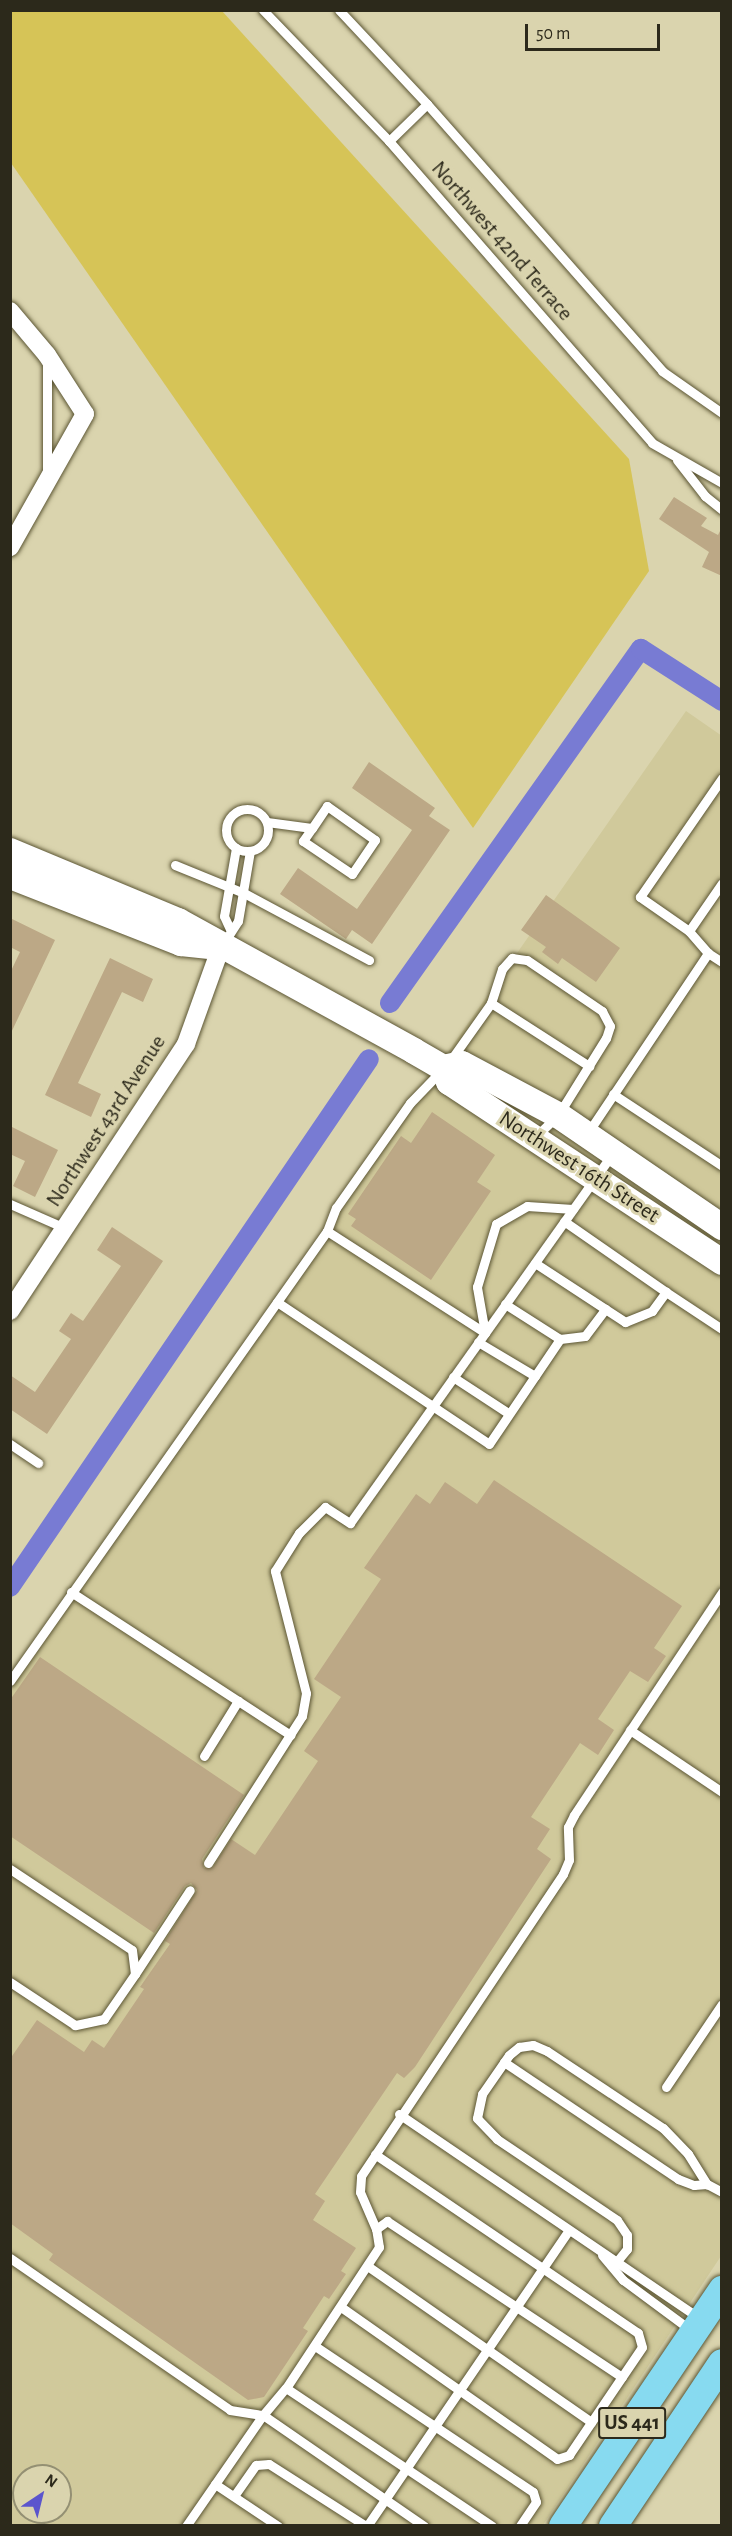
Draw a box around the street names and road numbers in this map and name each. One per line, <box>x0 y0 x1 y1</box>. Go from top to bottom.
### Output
street label: Northwest 42nd Terrace <box>425 156 579 326</box>
street label: Northwest 43rd Avenue <box>41 1030 171 1212</box>
street label: Northwest 16th Street <box>494 1105 664 1229</box>
road number: US 441 <box>598 2405 666 2441</box>

